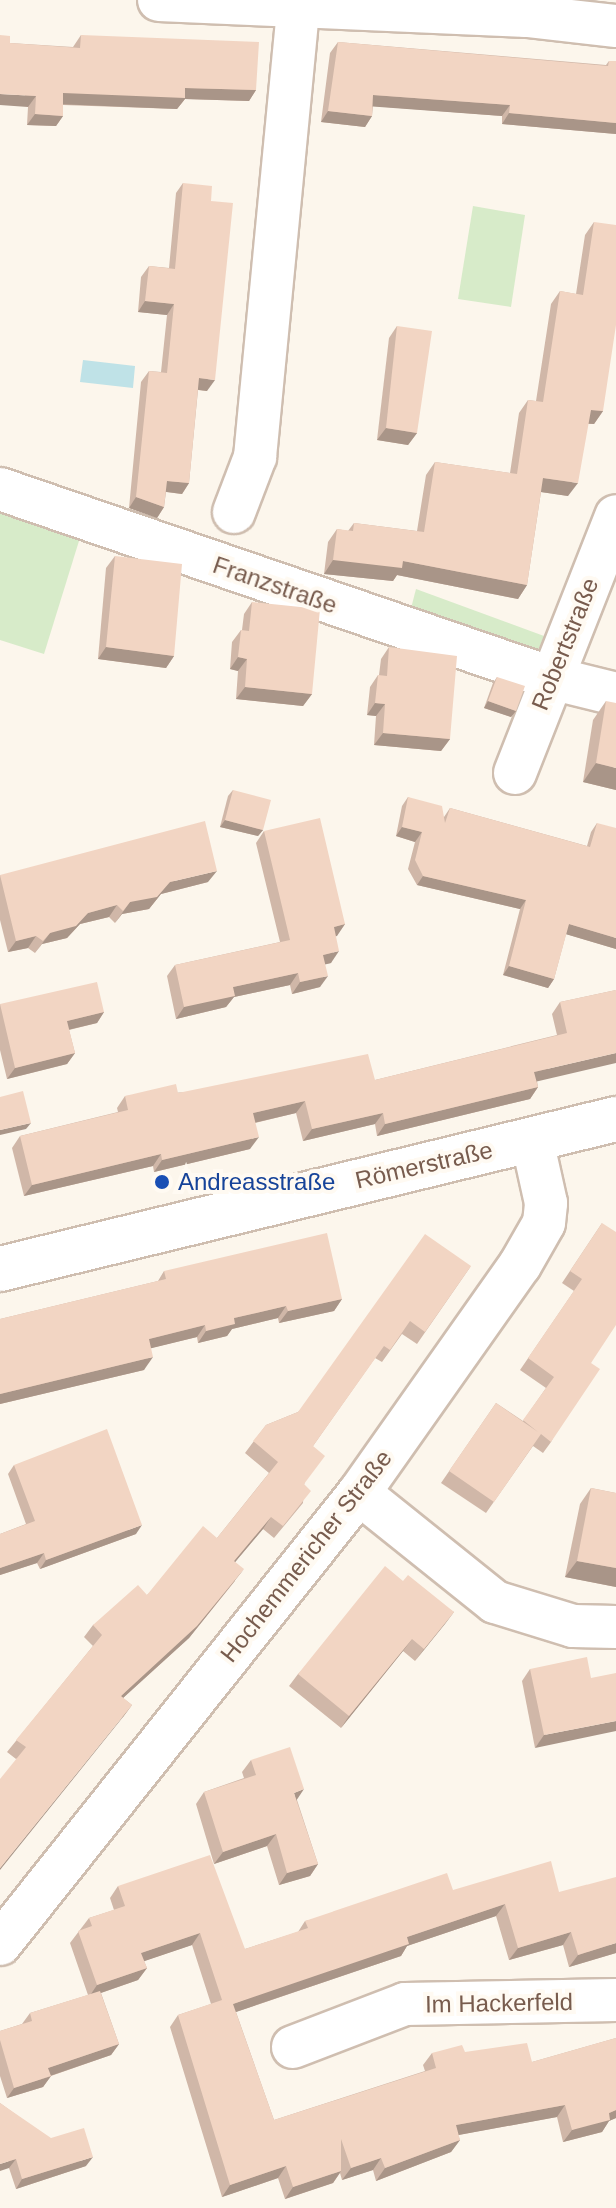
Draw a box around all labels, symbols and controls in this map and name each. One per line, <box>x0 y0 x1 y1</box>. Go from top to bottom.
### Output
street label: Franzstraße <box>209 550 341 620</box>
street label: Robertstraße <box>525 574 605 714</box>
street label: Römerstraße <box>353 1135 495 1195</box>
place label: Andreasstraße <box>178 1168 335 1196</box>
marker: Andreasstraße <box>153 1173 171 1191</box>
street label: Hochemmericher Straße <box>214 1444 398 1668</box>
street label: Im Hackerfeld <box>425 1987 573 2019</box>

